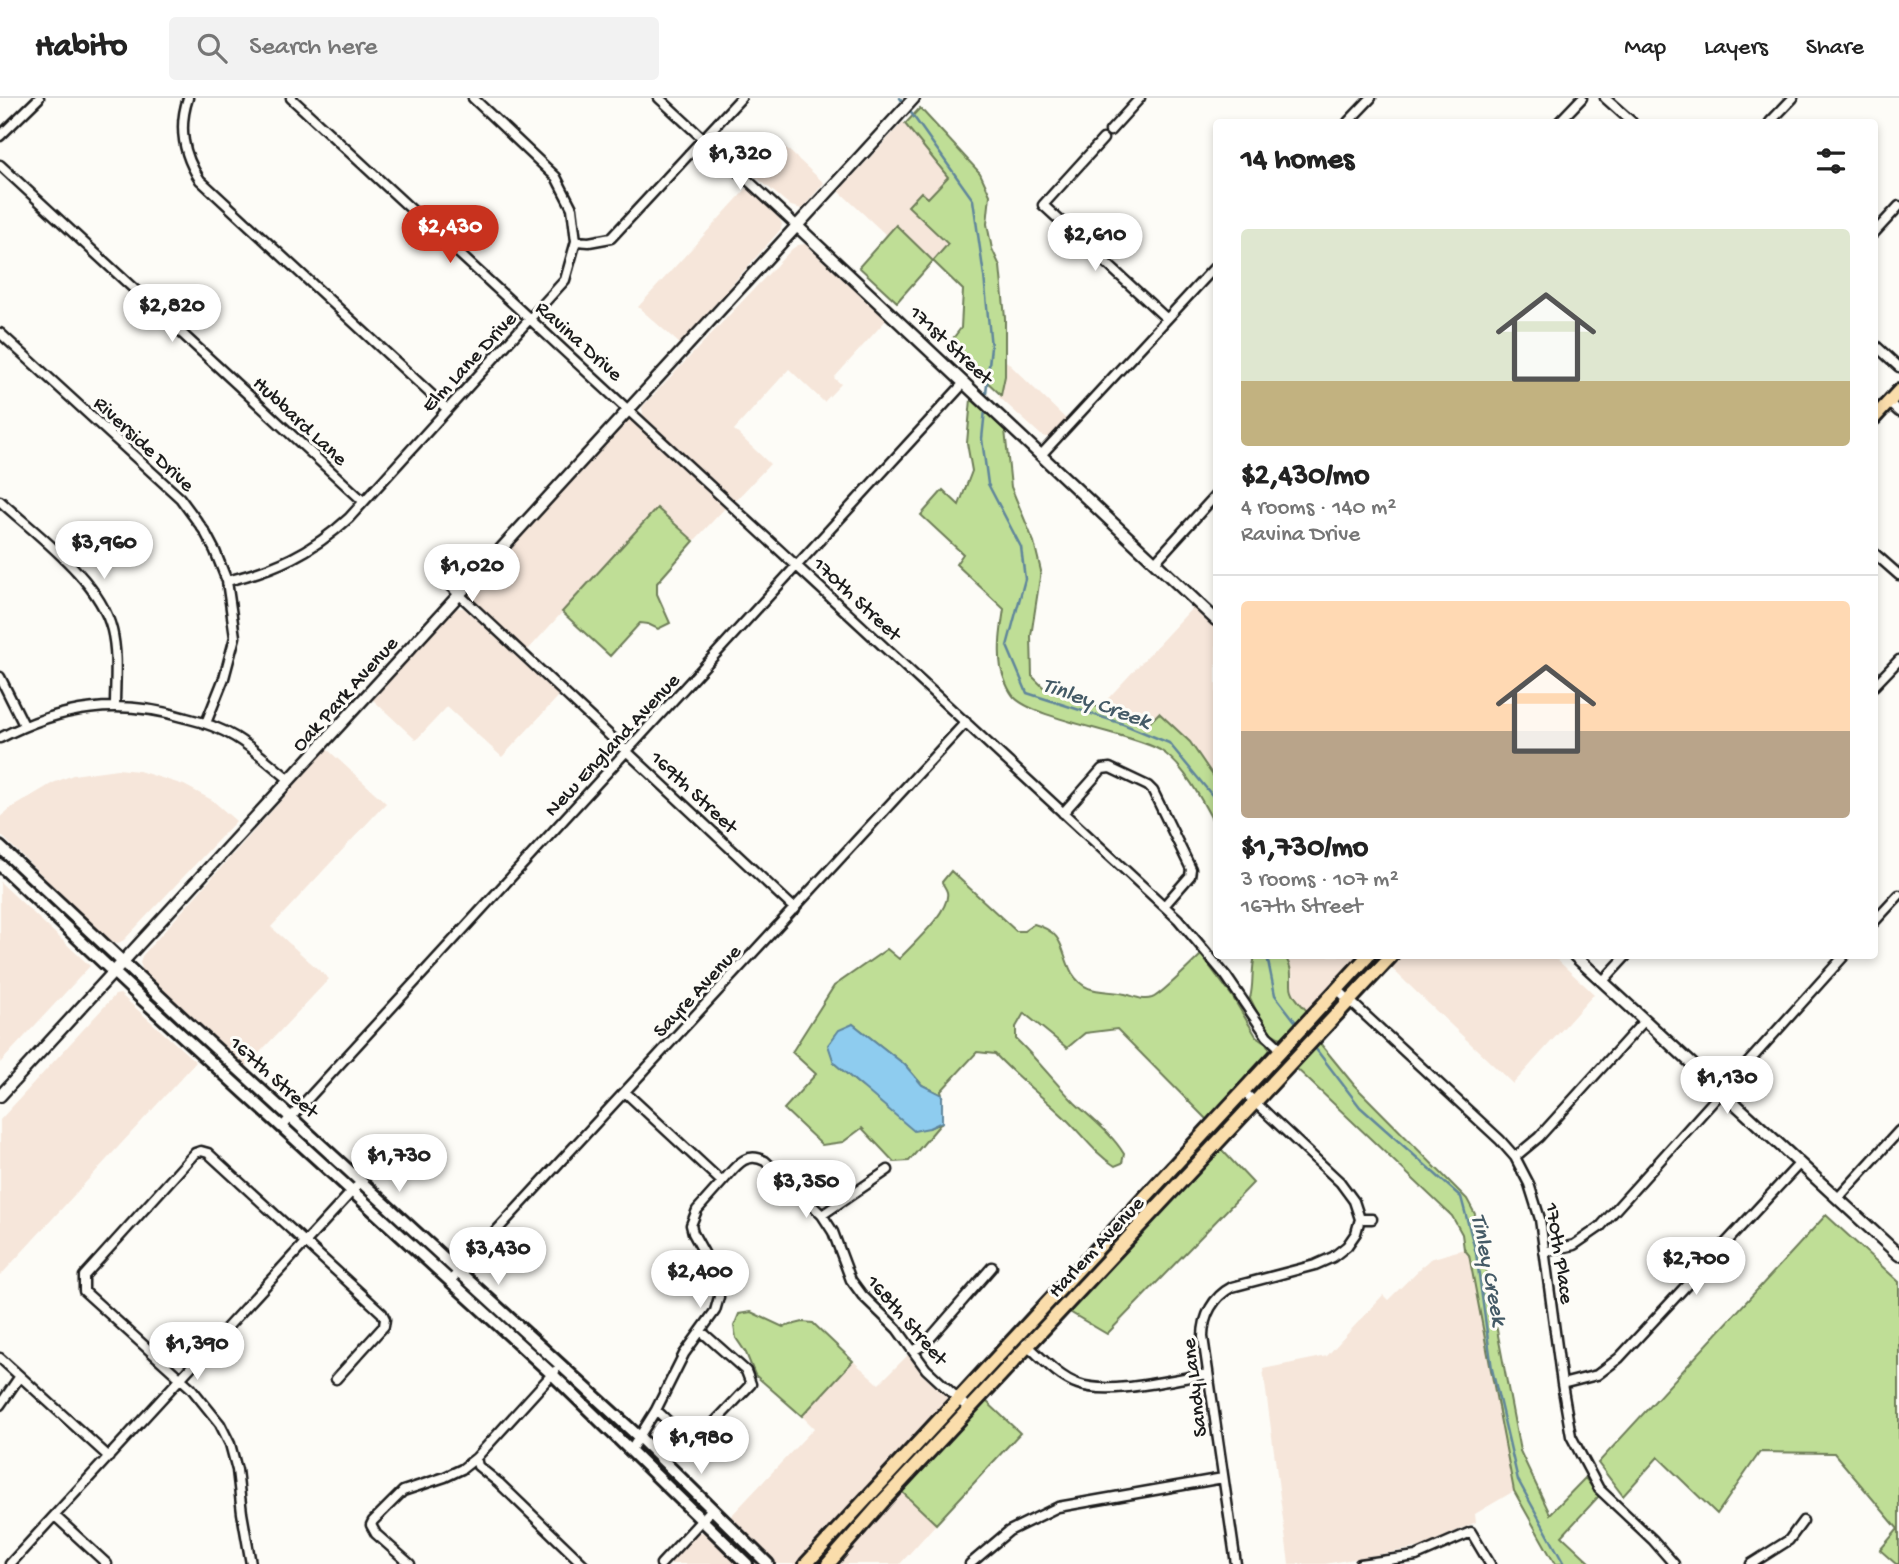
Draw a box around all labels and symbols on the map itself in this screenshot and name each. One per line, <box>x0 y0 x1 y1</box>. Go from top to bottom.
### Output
pin: $1,320 <box>683 132 797 192</box>
pin: $2,430 <box>393 206 507 265</box>
pin: $2,610 <box>1038 214 1152 273</box>
pin: $2,820 <box>115 285 229 344</box>
street label: Ravina Drive <box>529 297 627 389</box>
street label: 171st Street <box>902 301 998 393</box>
street label: Elm Lane Drive <box>418 307 524 419</box>
street label: Hubbard Lane <box>246 372 352 474</box>
street label: Riverside Drive <box>87 392 199 500</box>
pin: $3,960 <box>47 522 161 581</box>
pin: $1,020 <box>415 545 529 604</box>
street label: 170th Street <box>805 552 907 650</box>
street label: Oak Park Avenue <box>288 632 406 758</box>
street label: New England Avenue <box>540 668 687 823</box>
water label: Tinley Creek <box>1038 672 1156 737</box>
street label: 169th Street <box>643 746 743 842</box>
street label: Sayre Avenue <box>649 940 749 1044</box>
street label: 167th Street <box>222 1032 324 1127</box>
pin: $1,130 <box>1670 1056 1784 1116</box>
pin: $1,730 <box>342 1134 456 1194</box>
pin: $3,350 <box>749 1160 863 1220</box>
street label: Harlem Avenue <box>1044 1192 1152 1304</box>
street label: 170th Place <box>1537 1200 1578 1307</box>
water label: Tinley Creek <box>1464 1212 1512 1330</box>
pin: $3,430 <box>441 1228 555 1287</box>
pin: $2,700 <box>1639 1238 1753 1297</box>
pin: $2,400 <box>643 1250 757 1310</box>
street label: 168th Street <box>859 1270 953 1373</box>
pin: $1,390 <box>140 1322 254 1382</box>
street label: Sandy Lane <box>1178 1336 1215 1438</box>
pin: $1,980 <box>644 1416 758 1476</box>

